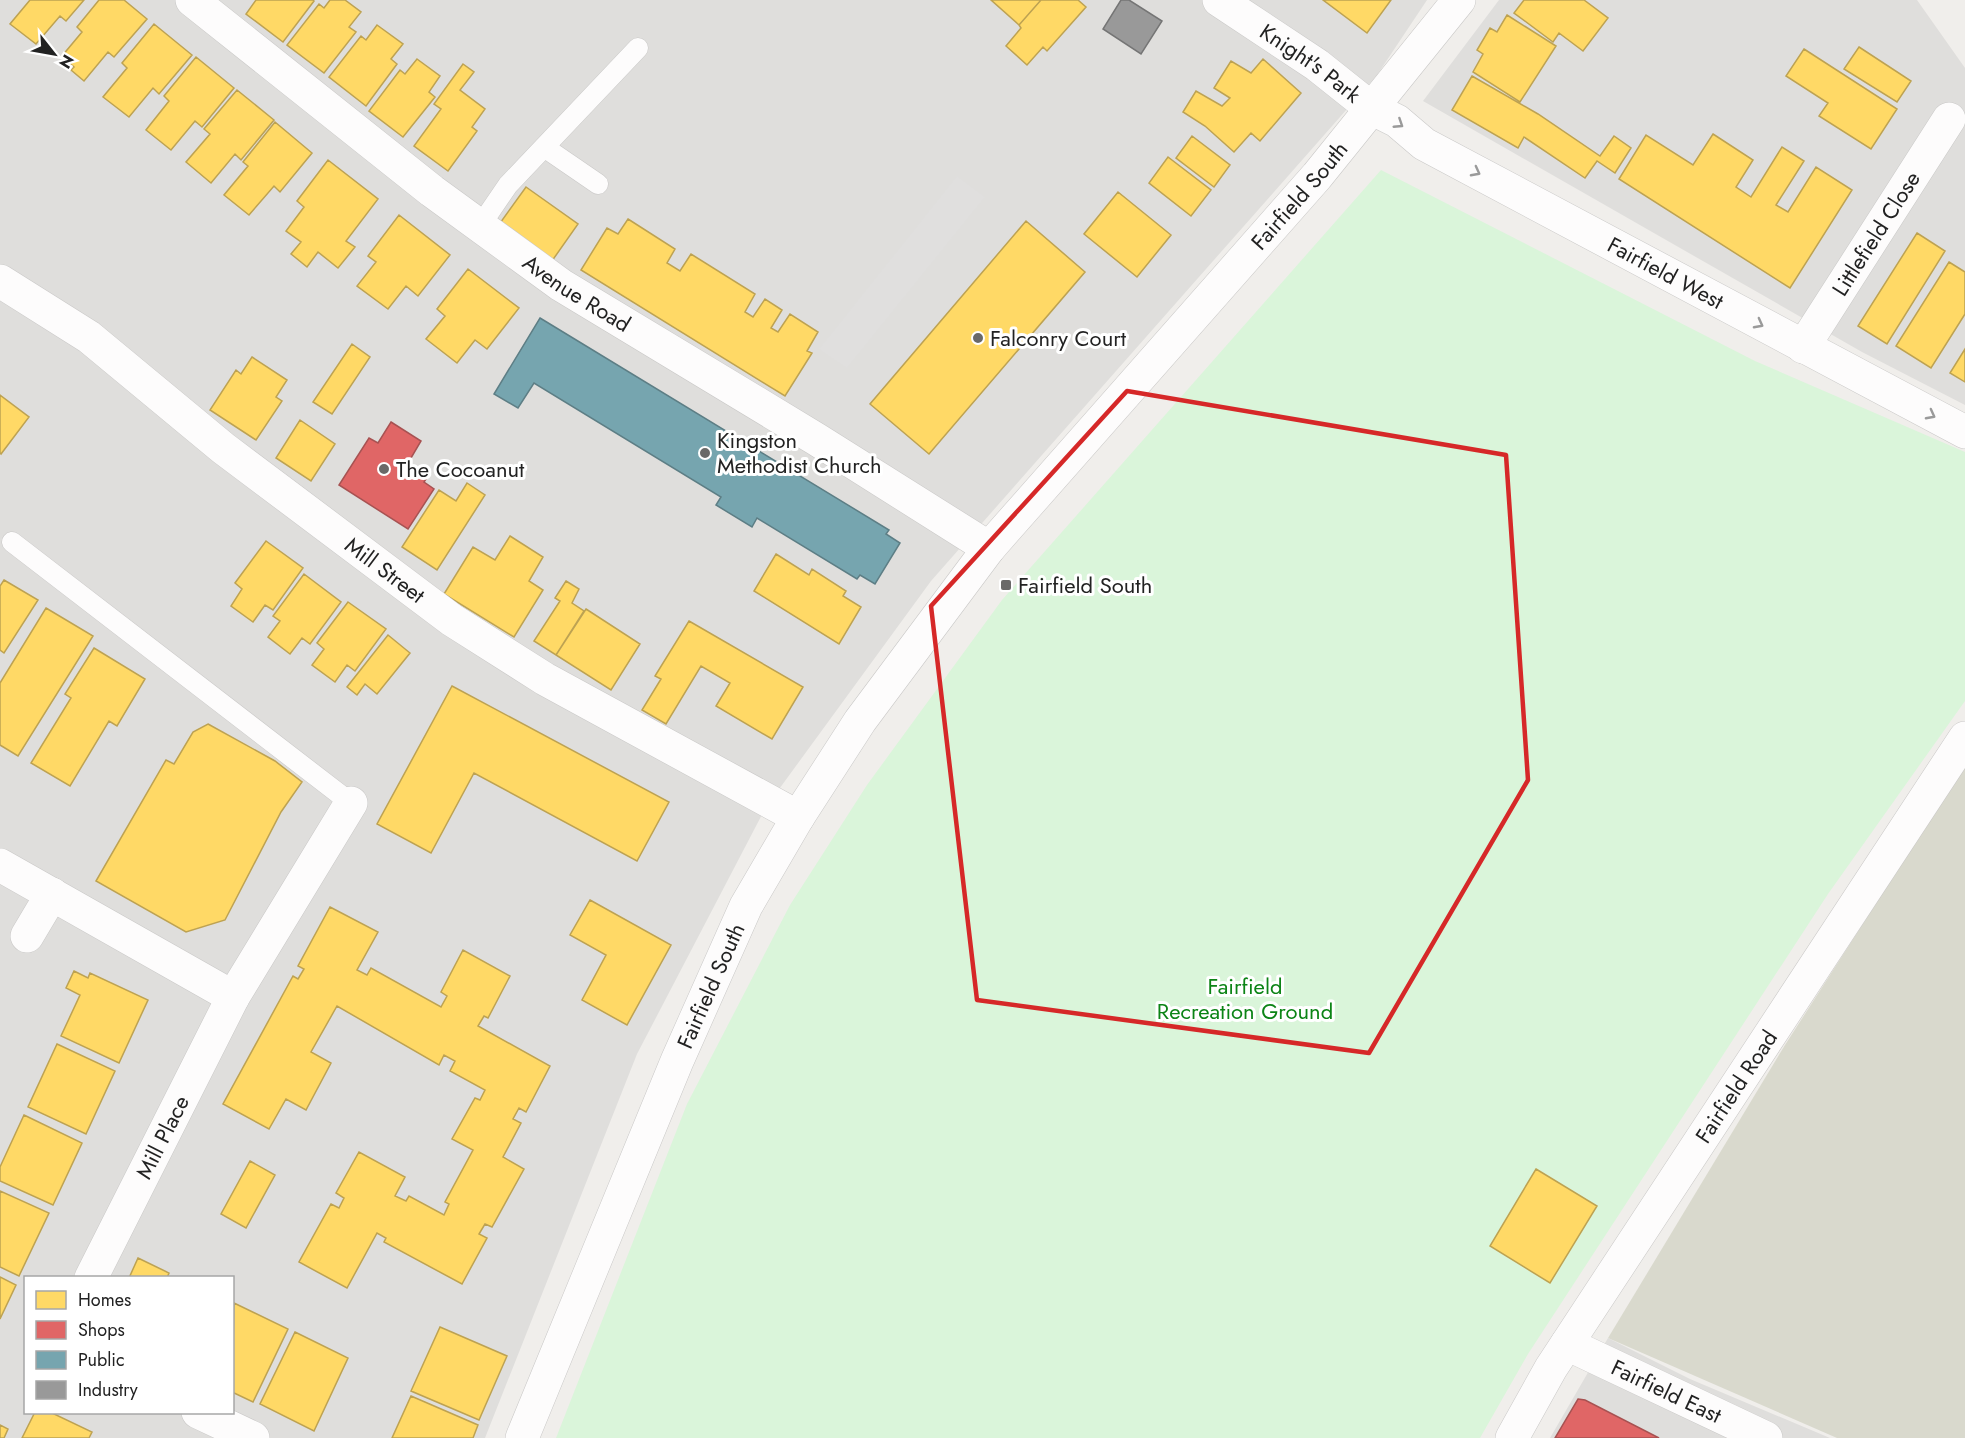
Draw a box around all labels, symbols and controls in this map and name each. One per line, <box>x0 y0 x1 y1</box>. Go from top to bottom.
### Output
street label: Knight's Park <box>1254 15 1368 110</box>
north arrow <box>24 24 84 84</box>
text: N <box>53 50 80 73</box>
one-way arrow <box>1393 117 1404 128</box>
street label: Fairfield South <box>1243 134 1355 257</box>
one-way arrow <box>1470 165 1480 176</box>
street label: Littlefield Close <box>1824 165 1928 302</box>
street label: Fairfield West <box>1602 229 1730 317</box>
street label: Avenue Road <box>516 246 637 340</box>
one-way arrow <box>1753 317 1763 328</box>
place label: Falconry Court <box>990 322 1127 354</box>
marker: Falconry Court <box>971 331 985 345</box>
one-way arrow <box>1925 408 1936 419</box>
place label: Kingston Methodist Church <box>717 424 881 481</box>
marker: Kingston Methodist Church <box>698 446 712 460</box>
place label: The Cocoanut <box>396 453 525 485</box>
marker: The Cocoanut <box>377 462 391 476</box>
street label: Mill Street <box>338 529 432 611</box>
place label: Fairfield South <box>1018 569 1152 601</box>
marker: Fairfield South <box>999 578 1013 592</box>
street label: Fairfield South <box>669 918 752 1054</box>
park label: Fairfield Recreation Ground <box>1157 970 1333 1027</box>
street label: Fairfield Road <box>1687 1024 1785 1149</box>
street label: Mill Place <box>128 1090 197 1184</box>
legend <box>24 1276 234 1414</box>
text: Homes <box>78 1287 131 1313</box>
text: Shops <box>78 1317 125 1343</box>
text: Public <box>78 1347 125 1373</box>
street label: Fairfield East <box>1606 1351 1728 1431</box>
text: Industry <box>78 1377 138 1403</box>

